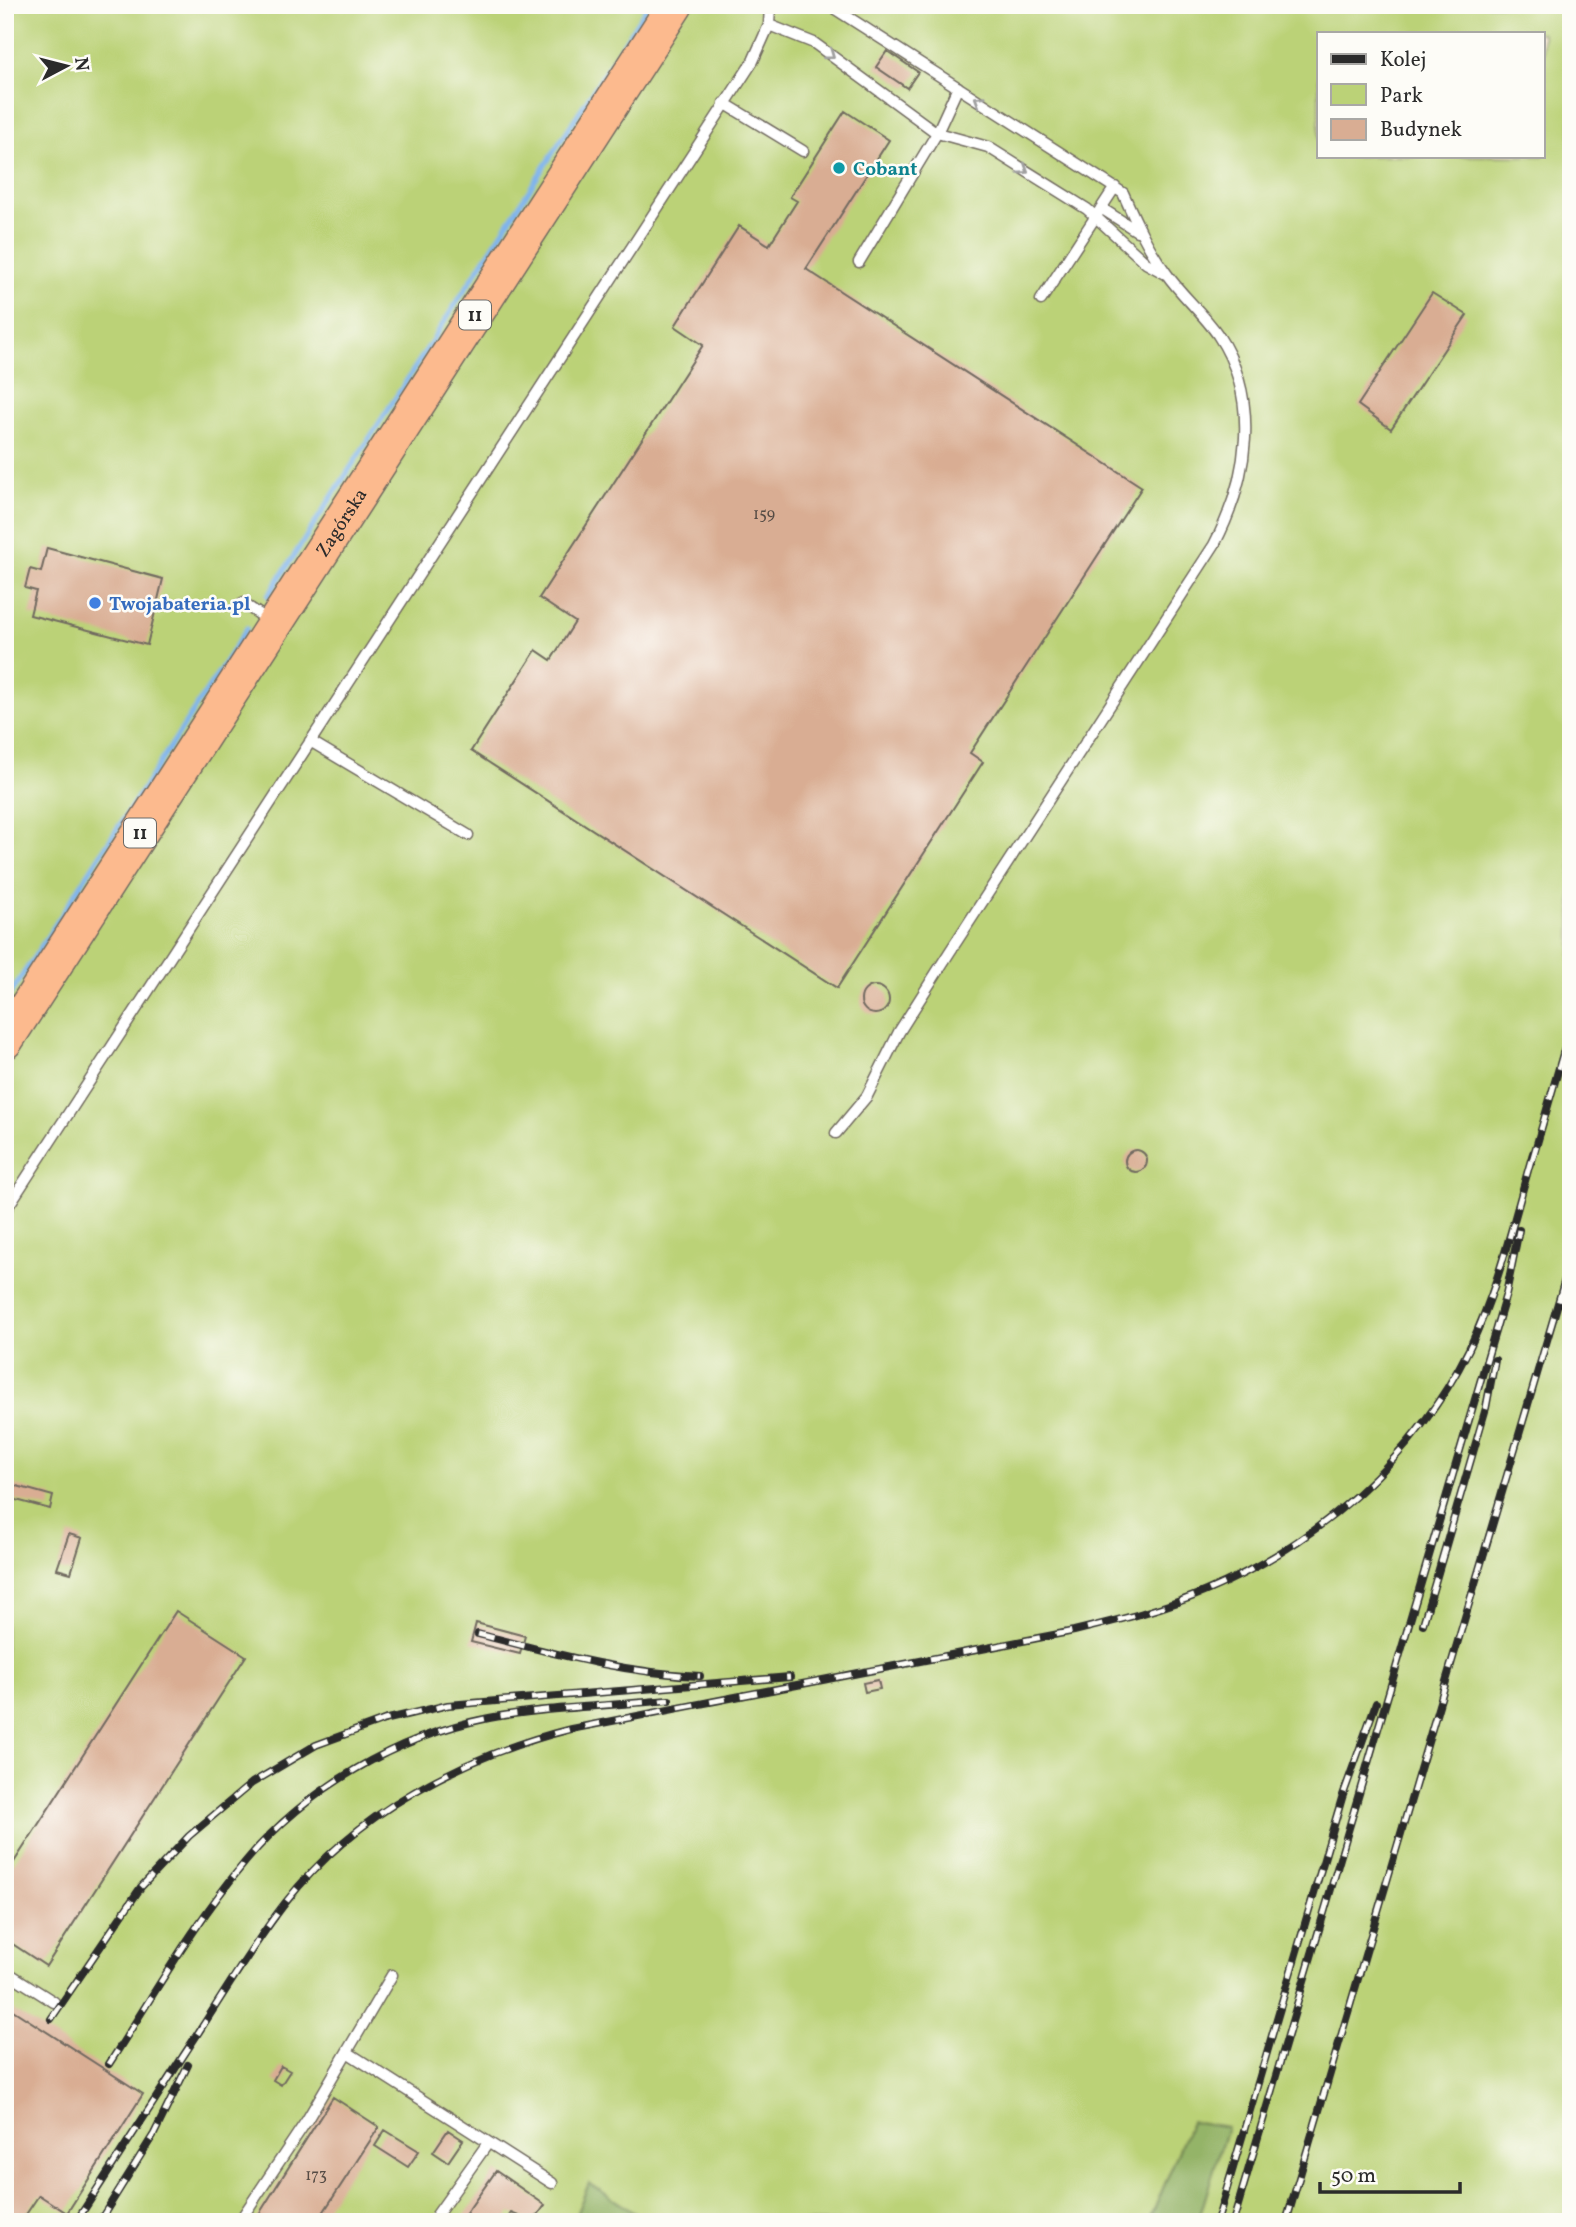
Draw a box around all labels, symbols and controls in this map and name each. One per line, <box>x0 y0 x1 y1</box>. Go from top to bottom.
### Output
north arrow <box>32 32 102 102</box>
legend <box>1317 32 1544 158</box>
text: Kolej <box>1380 46 1427 75</box>
one-way arrow <box>822 47 835 59</box>
text: N <box>67 56 95 73</box>
text: Park <box>1380 82 1423 111</box>
one-way arrow <box>974 95 987 108</box>
text: Budynek <box>1380 116 1463 145</box>
place label: Cobant <box>853 157 917 183</box>
marker: Cobant <box>831 160 847 176</box>
one-way arrow <box>1016 162 1029 175</box>
road number: 11 <box>459 300 491 330</box>
street label: Zagórska <box>310 484 374 563</box>
house number: 159 <box>753 504 775 526</box>
place label: Twojabateria.pl <box>109 592 250 618</box>
marker: Twojabateria.pl <box>87 595 103 611</box>
road number: 11 <box>124 818 156 848</box>
scale bar <box>1320 2150 1460 2194</box>
text: 50 m <box>1331 2162 1376 2191</box>
house number: 173 <box>305 2165 327 2187</box>

